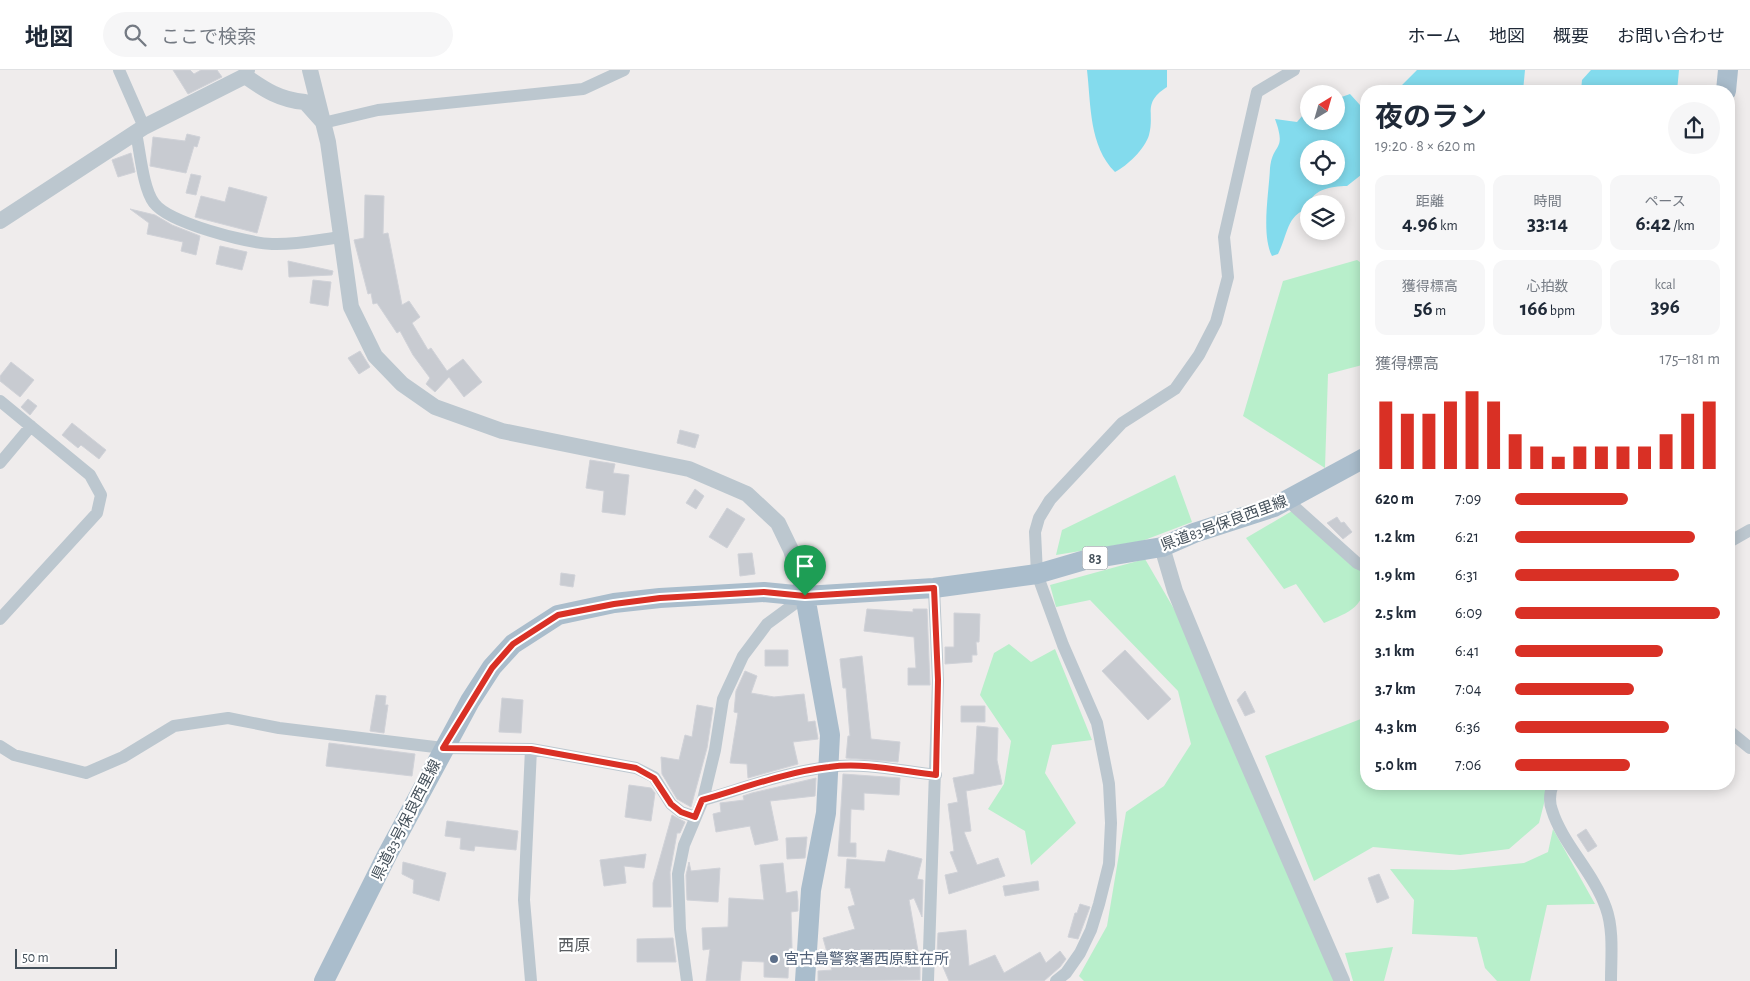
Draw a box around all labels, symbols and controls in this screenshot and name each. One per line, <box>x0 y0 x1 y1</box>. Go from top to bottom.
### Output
search box <box>103 12 453 57</box>
icon: search <box>121 21 149 49</box>
text: 地図 <box>25 26 73 50</box>
text: ここで検索 <box>161 28 256 47</box>
text: ホーム <box>1408 28 1461 46</box>
text: 地図 <box>1489 28 1525 46</box>
text: 概要 <box>1553 28 1589 46</box>
text: お問い合わせ <box>1617 28 1725 46</box>
north arrow <box>1300 85 1345 130</box>
map controls <box>1300 85 1345 240</box>
button: share <box>1668 102 1720 154</box>
text: 夜のラン <box>1375 104 1487 132</box>
text: 19:20 · 8 × 620 m <box>1375 138 1476 154</box>
button: locate <box>1300 140 1345 185</box>
button: layers <box>1300 195 1345 240</box>
text: 距離 <box>1416 195 1444 209</box>
text: 時間 <box>1533 195 1561 209</box>
text: ペース <box>1645 195 1686 209</box>
text: 4.96 <box>1402 213 1438 234</box>
text: 33:14 <box>1527 213 1568 234</box>
text: 6:42 <box>1635 213 1671 234</box>
text: km <box>1438 219 1458 233</box>
text: /km <box>1671 219 1695 233</box>
text: kcal <box>1654 278 1676 292</box>
text: 獲得標高 <box>1402 280 1458 294</box>
text: 心拍数 <box>1526 280 1568 294</box>
text: 396 <box>1650 296 1680 317</box>
text: 56 <box>1413 298 1433 319</box>
text: 166 <box>1520 298 1548 319</box>
text: m <box>1433 304 1446 318</box>
text: bpm <box>1548 304 1575 318</box>
text: 175–181 m <box>1659 351 1720 367</box>
text: 獲得標高 <box>1375 356 1439 372</box>
text: 620 m <box>1375 491 1414 507</box>
text: 7:09 <box>1455 491 1481 507</box>
street label: 県道83号保良西里線 <box>1159 493 1289 553</box>
text: 1.2 km <box>1375 529 1415 545</box>
text: 6:21 <box>1455 529 1479 545</box>
pin <box>784 545 826 596</box>
road number: 83 <box>1082 546 1108 569</box>
icon: arrive <box>791 552 819 580</box>
text: 1.9 km <box>1375 567 1415 583</box>
text: 6:31 <box>1455 567 1478 583</box>
text: 2.5 km <box>1375 605 1416 621</box>
text: 6:09 <box>1455 605 1482 621</box>
text: 3.1 km <box>1375 643 1415 659</box>
text: 6:41 <box>1455 643 1479 659</box>
text: 3.7 km <box>1375 681 1416 697</box>
text: 7:04 <box>1455 681 1481 697</box>
text: 4.3 km <box>1375 719 1417 735</box>
text: 6:36 <box>1455 719 1480 735</box>
street label: 県道83号保良西里線 <box>369 757 443 883</box>
text: 5.0 km <box>1375 757 1417 773</box>
text: 7:06 <box>1455 757 1481 773</box>
district label: 西原 <box>558 938 590 954</box>
scale bar <box>15 946 118 969</box>
text: 50 m <box>22 951 49 965</box>
place label: 宮古島警察署西原駐在所 <box>784 951 949 967</box>
marker: 宮古島警察署西原駐在所 <box>768 953 780 965</box>

